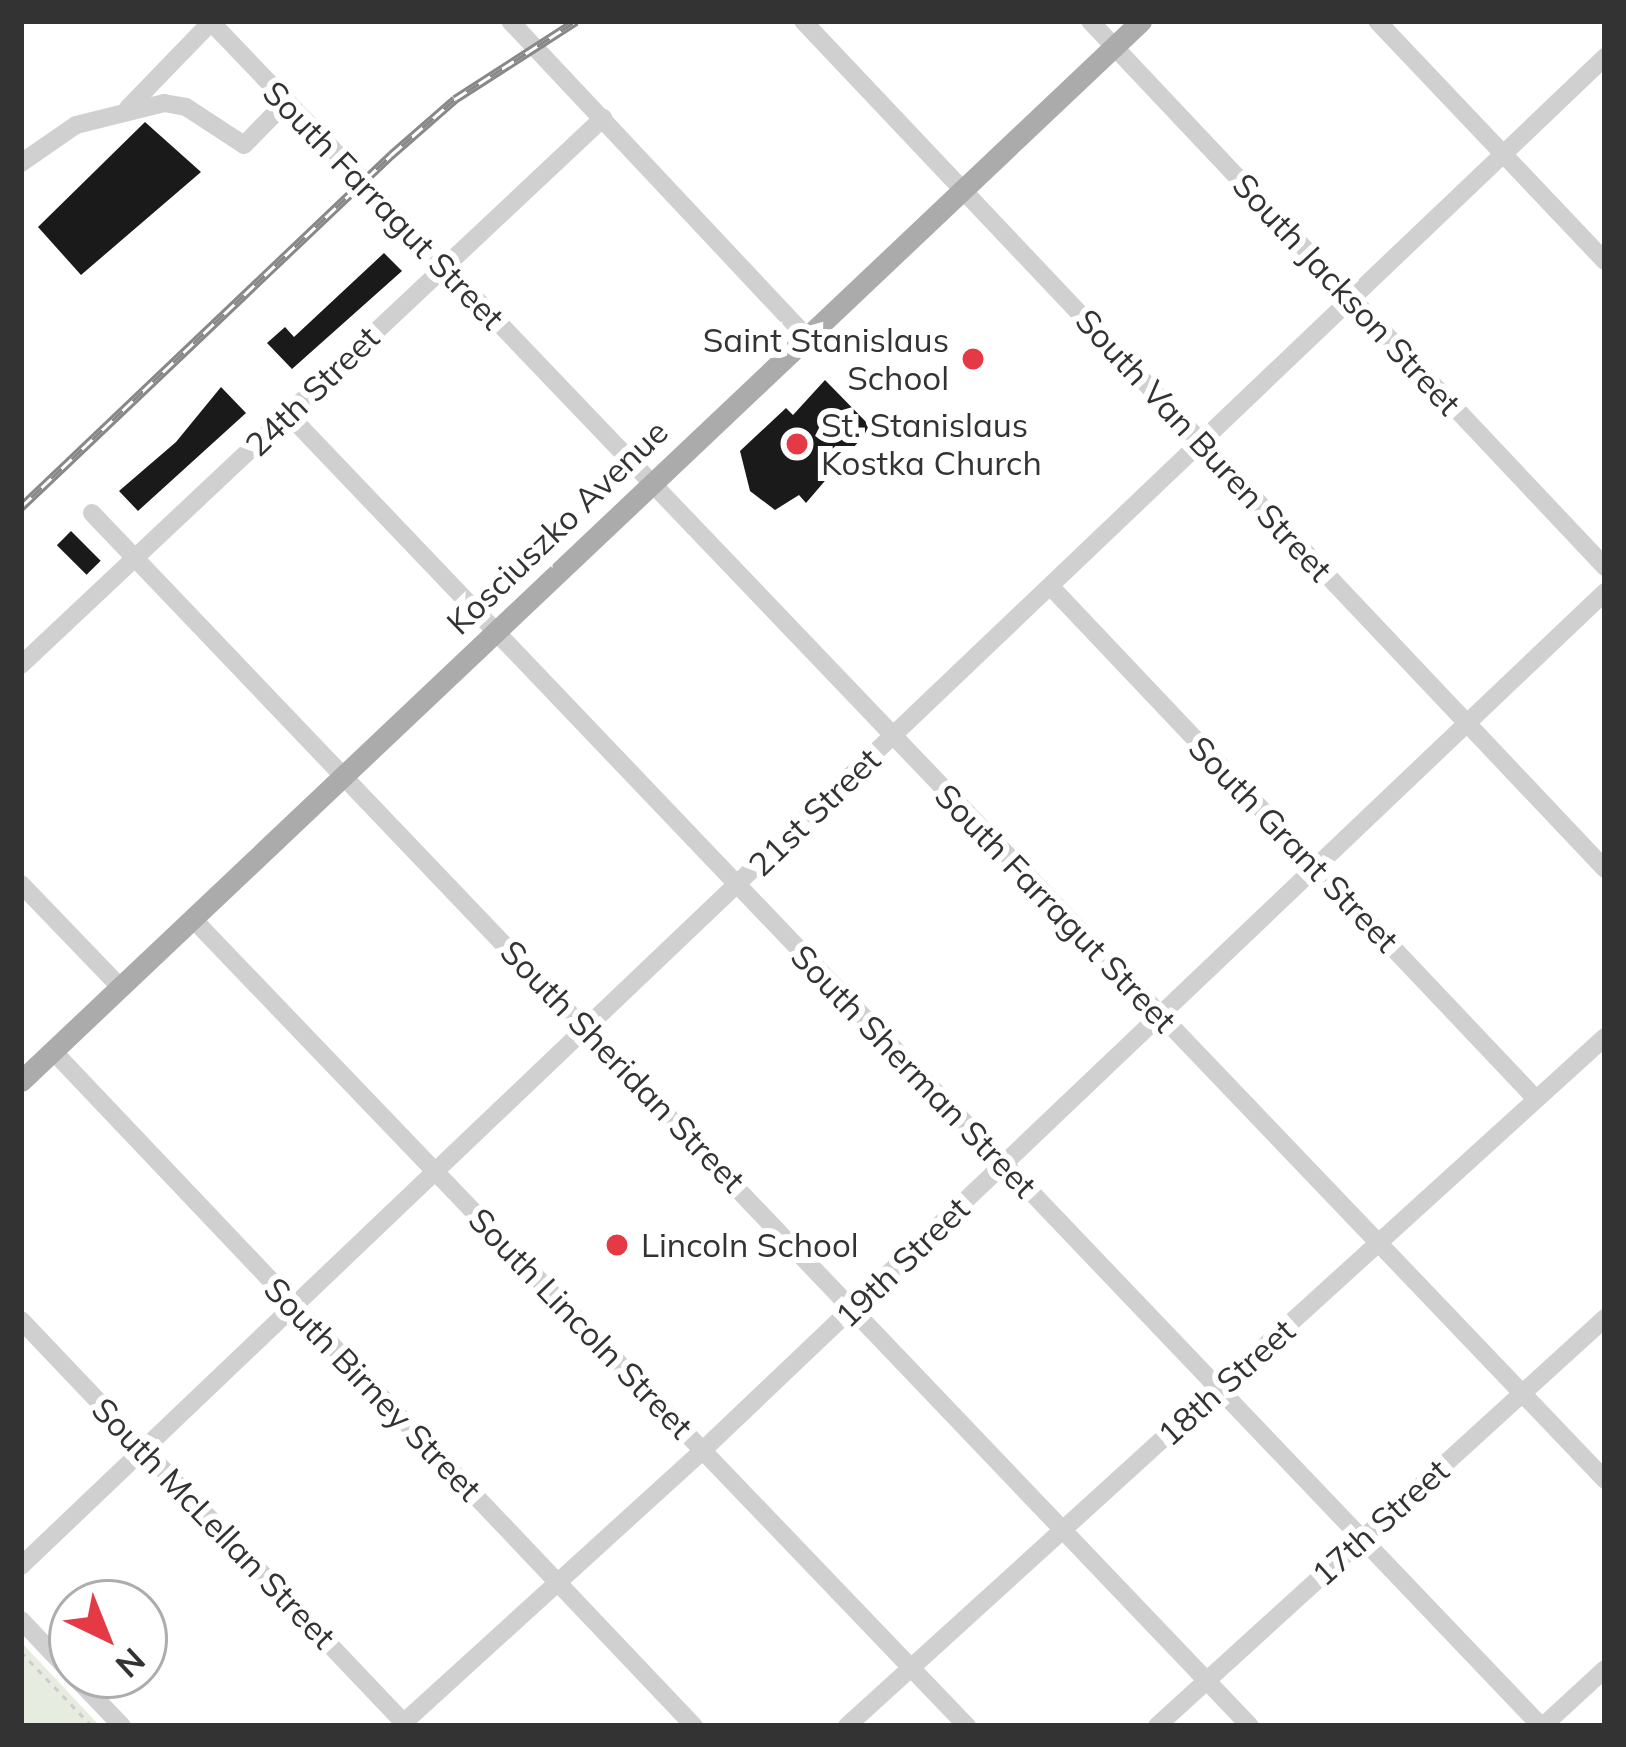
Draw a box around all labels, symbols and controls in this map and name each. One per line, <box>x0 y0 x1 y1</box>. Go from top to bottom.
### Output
street label: South Farragut Street <box>255 73 513 337</box>
street label: South Jackson Street <box>1225 165 1469 423</box>
street label: South Van Buren Street <box>1068 301 1340 589</box>
street label: 24th Street <box>237 318 387 464</box>
place label: Saint Stanislaus School <box>703 320 949 398</box>
marker: Saint Stanislaus School <box>960 346 986 372</box>
place label: St. Stanislaus Kostka Church <box>821 405 1042 483</box>
street label: Kosciuszko Avenue <box>438 412 676 642</box>
marker: St. Stanislaus Kostka Church <box>784 431 810 457</box>
street label: South Grant Street <box>1181 728 1407 960</box>
street label: 21st Street <box>740 740 888 884</box>
street label: South Farragut Street <box>927 776 1185 1040</box>
street label: South Sheridan Street <box>493 932 753 1200</box>
street label: South Sherman Street <box>783 936 1045 1206</box>
street label: 19th Street <box>827 1189 977 1335</box>
street label: South Lincoln Street <box>461 1200 701 1446</box>
place label: Lincoln School <box>641 1225 859 1265</box>
marker: Lincoln School <box>604 1232 630 1258</box>
street label: South Birney Street <box>256 1269 490 1509</box>
street label: 18th Street <box>1149 1310 1303 1454</box>
street label: South McLellan Street <box>84 1389 344 1657</box>
street label: 17th Street <box>1303 1450 1457 1594</box>
north arrow <box>48 1579 168 1699</box>
text: N <box>108 1640 154 1687</box>

